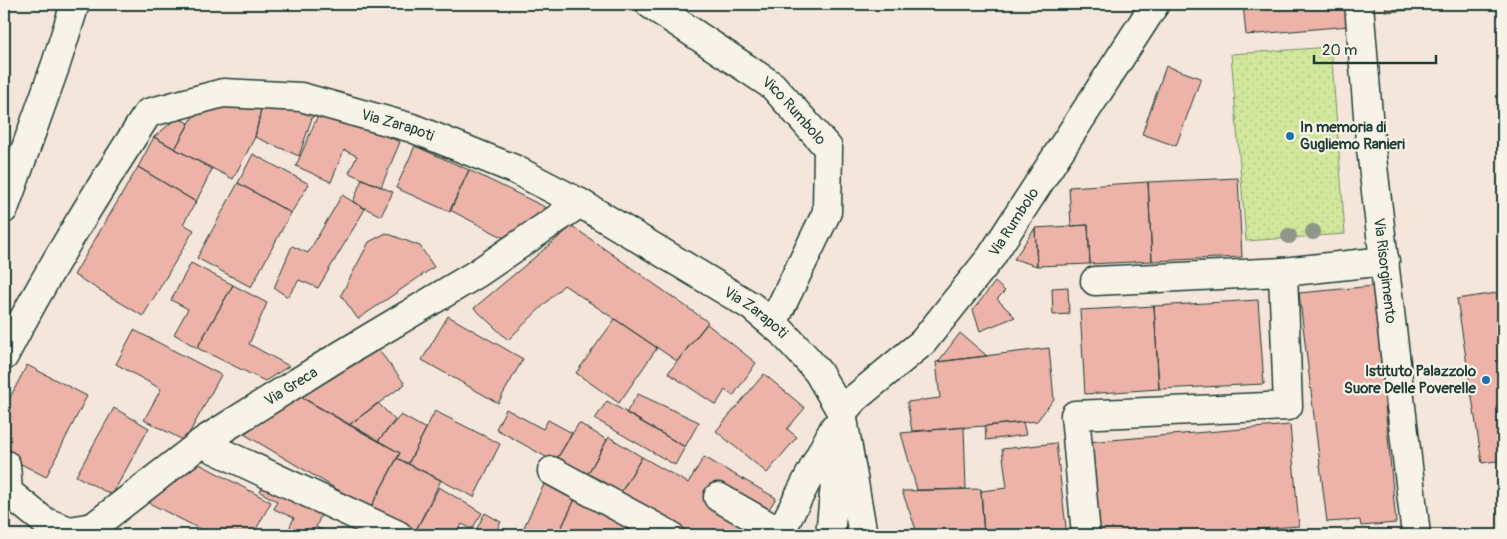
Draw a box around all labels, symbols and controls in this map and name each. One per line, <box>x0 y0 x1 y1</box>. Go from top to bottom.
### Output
scale bar <box>1314 32 1437 64</box>
text: 20 m <box>1322 41 1357 60</box>
street label: Vico Rumbolo <box>758 72 830 149</box>
street label: Via Zarapoti <box>359 105 437 146</box>
place label: In memoria di Gugliemo Ranieri <box>1300 118 1405 154</box>
marker: In memoria di Gugliemo Ranieri <box>1284 130 1296 142</box>
street label: Via Rumbolo <box>985 184 1043 260</box>
street label: Via Risorgimento <box>1369 217 1400 325</box>
street label: Via Zarapoti <box>720 283 792 343</box>
place label: Istituto Palazzolo Suore Delle Poverelle <box>1344 362 1477 398</box>
street label: Via Greca <box>261 363 321 410</box>
marker: Istituto Palazzolo Suore Delle Poverelle <box>1480 374 1492 386</box>

